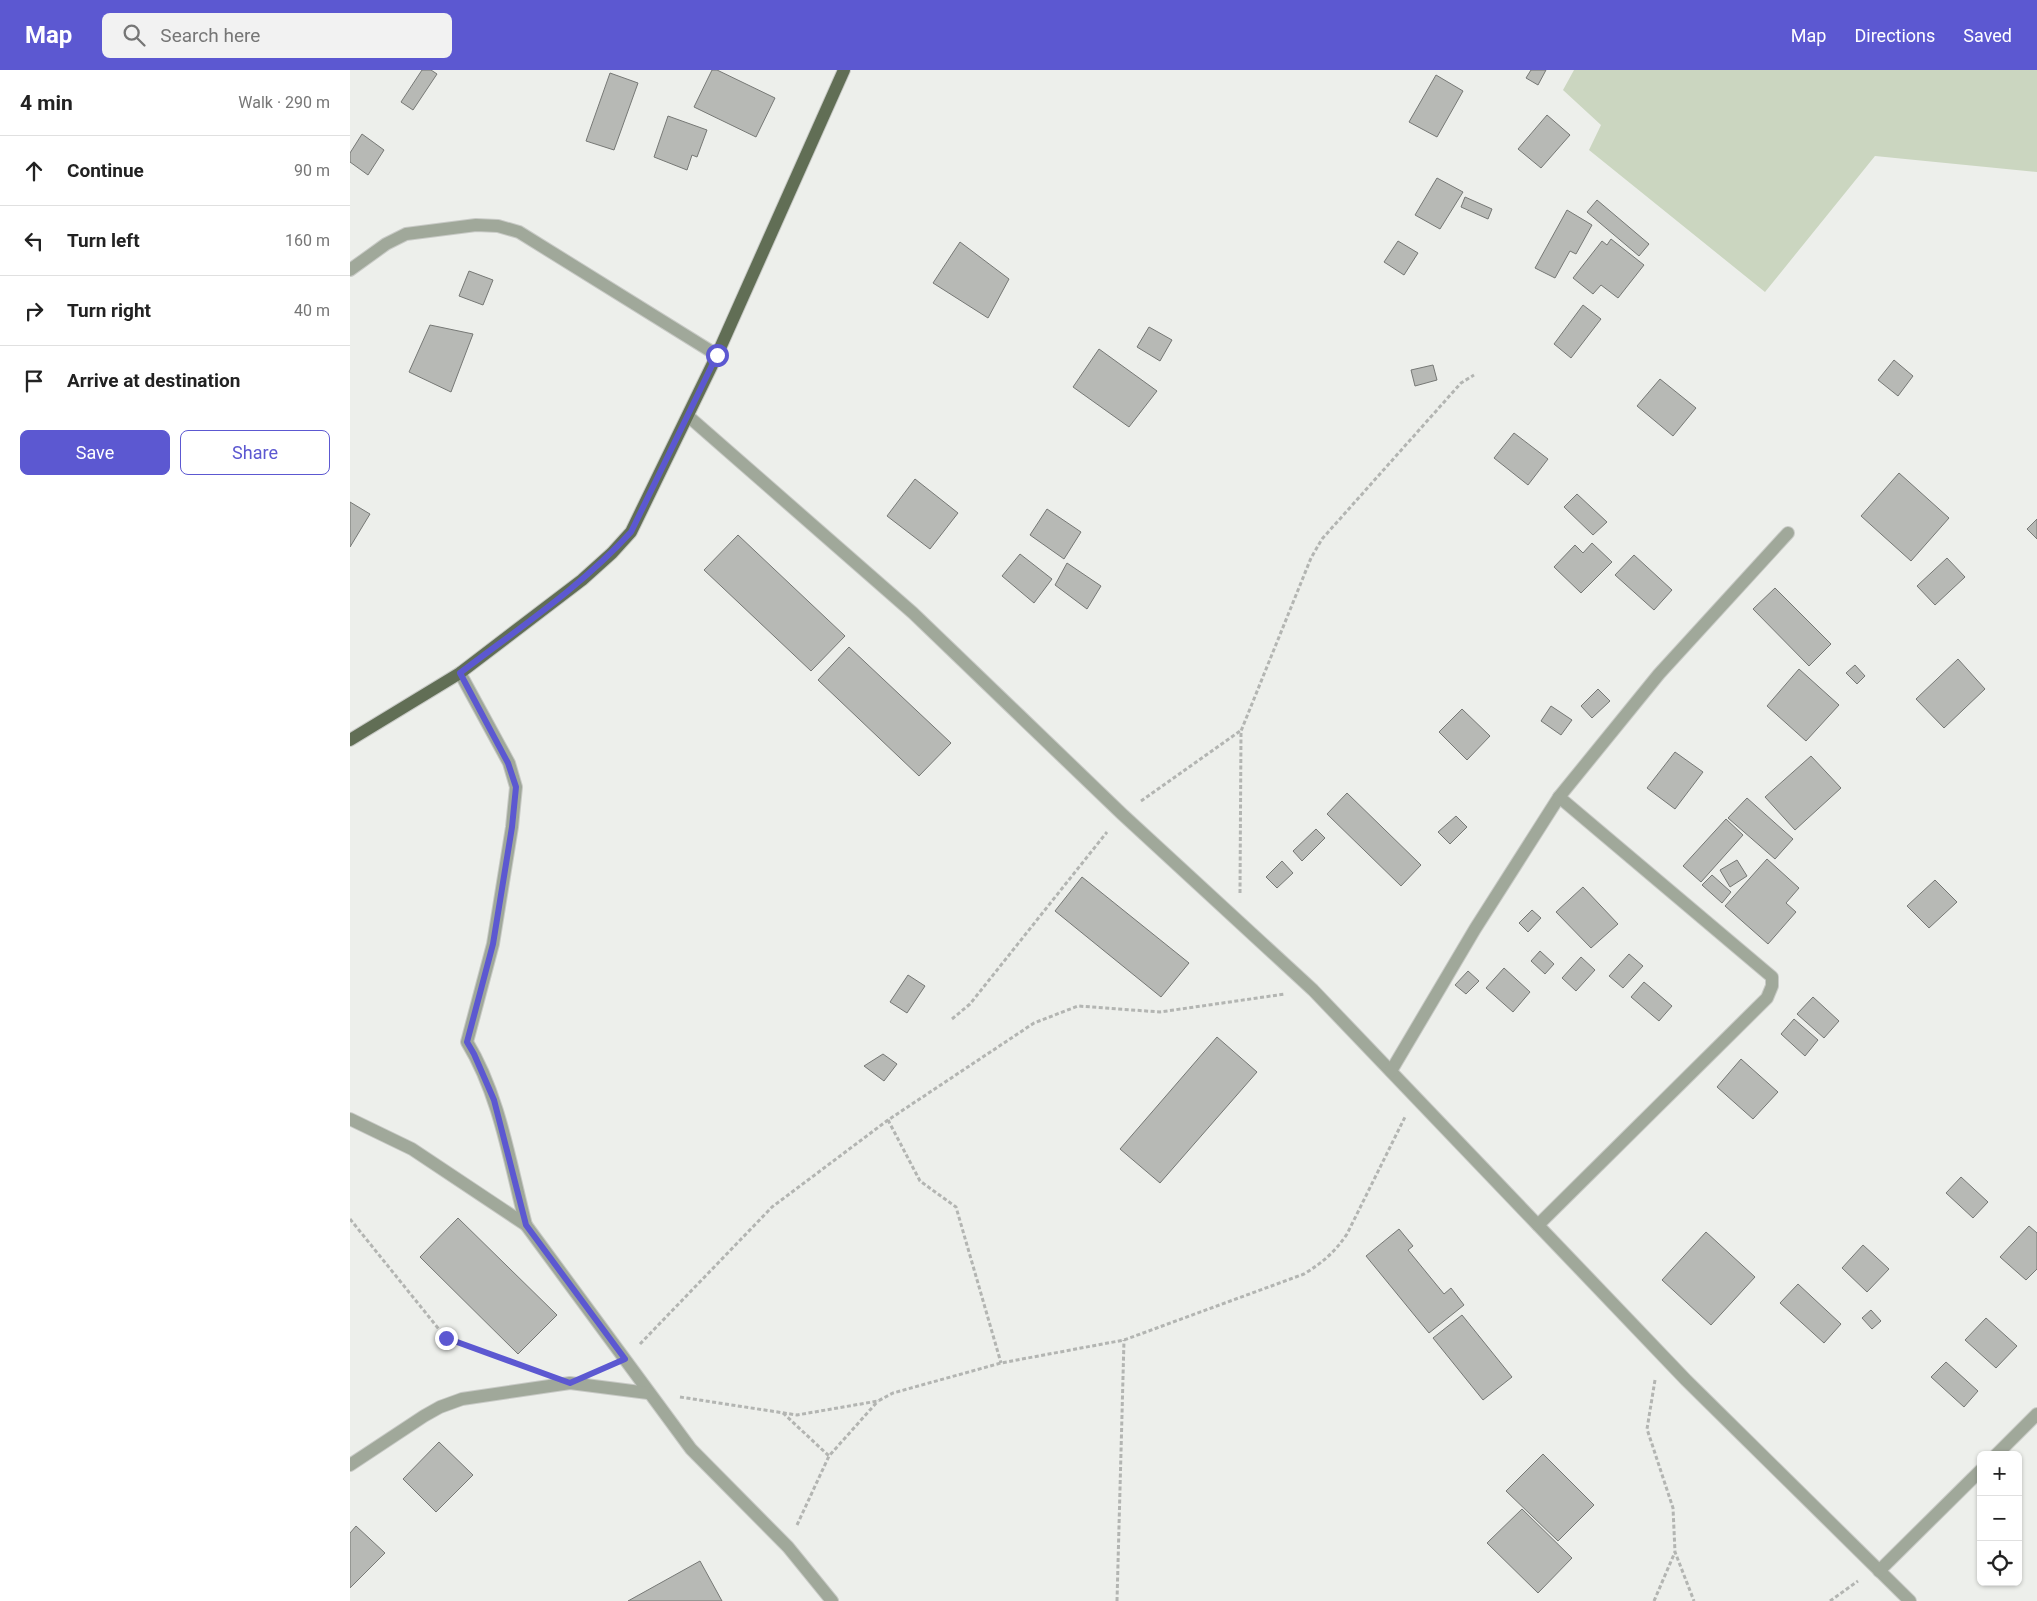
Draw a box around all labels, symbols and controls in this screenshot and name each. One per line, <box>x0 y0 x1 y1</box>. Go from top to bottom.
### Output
search box <box>102 13 452 58</box>
text: Map <box>25 21 72 49</box>
icon: search <box>120 21 148 49</box>
text: Search here <box>160 24 260 47</box>
text: Map <box>1791 25 1826 46</box>
text: Directions <box>1854 25 1935 46</box>
text: Saved <box>1963 25 2012 46</box>
text: 4 min <box>20 91 73 115</box>
text: Walk · 290 m <box>238 93 330 112</box>
icon: ahead <box>20 157 48 185</box>
text: Continue <box>67 159 144 182</box>
text: 90 m <box>294 161 330 180</box>
icon: left <box>20 227 48 255</box>
text: Turn left <box>67 229 140 252</box>
text: 160 m <box>285 231 330 250</box>
icon: right <box>20 297 48 325</box>
text: Turn right <box>67 299 151 322</box>
text: 40 m <box>294 301 330 320</box>
route start <box>706 344 729 367</box>
icon: arrive <box>20 367 48 395</box>
text: Arrive at destination <box>67 369 240 392</box>
button: Save <box>20 430 170 475</box>
button: Share <box>180 430 330 475</box>
route end <box>435 1327 458 1350</box>
map controls <box>1977 1451 2022 1586</box>
button: + <box>1977 1451 2022 1496</box>
button: − <box>1977 1496 2022 1541</box>
button: locate <box>1977 1541 2022 1586</box>

